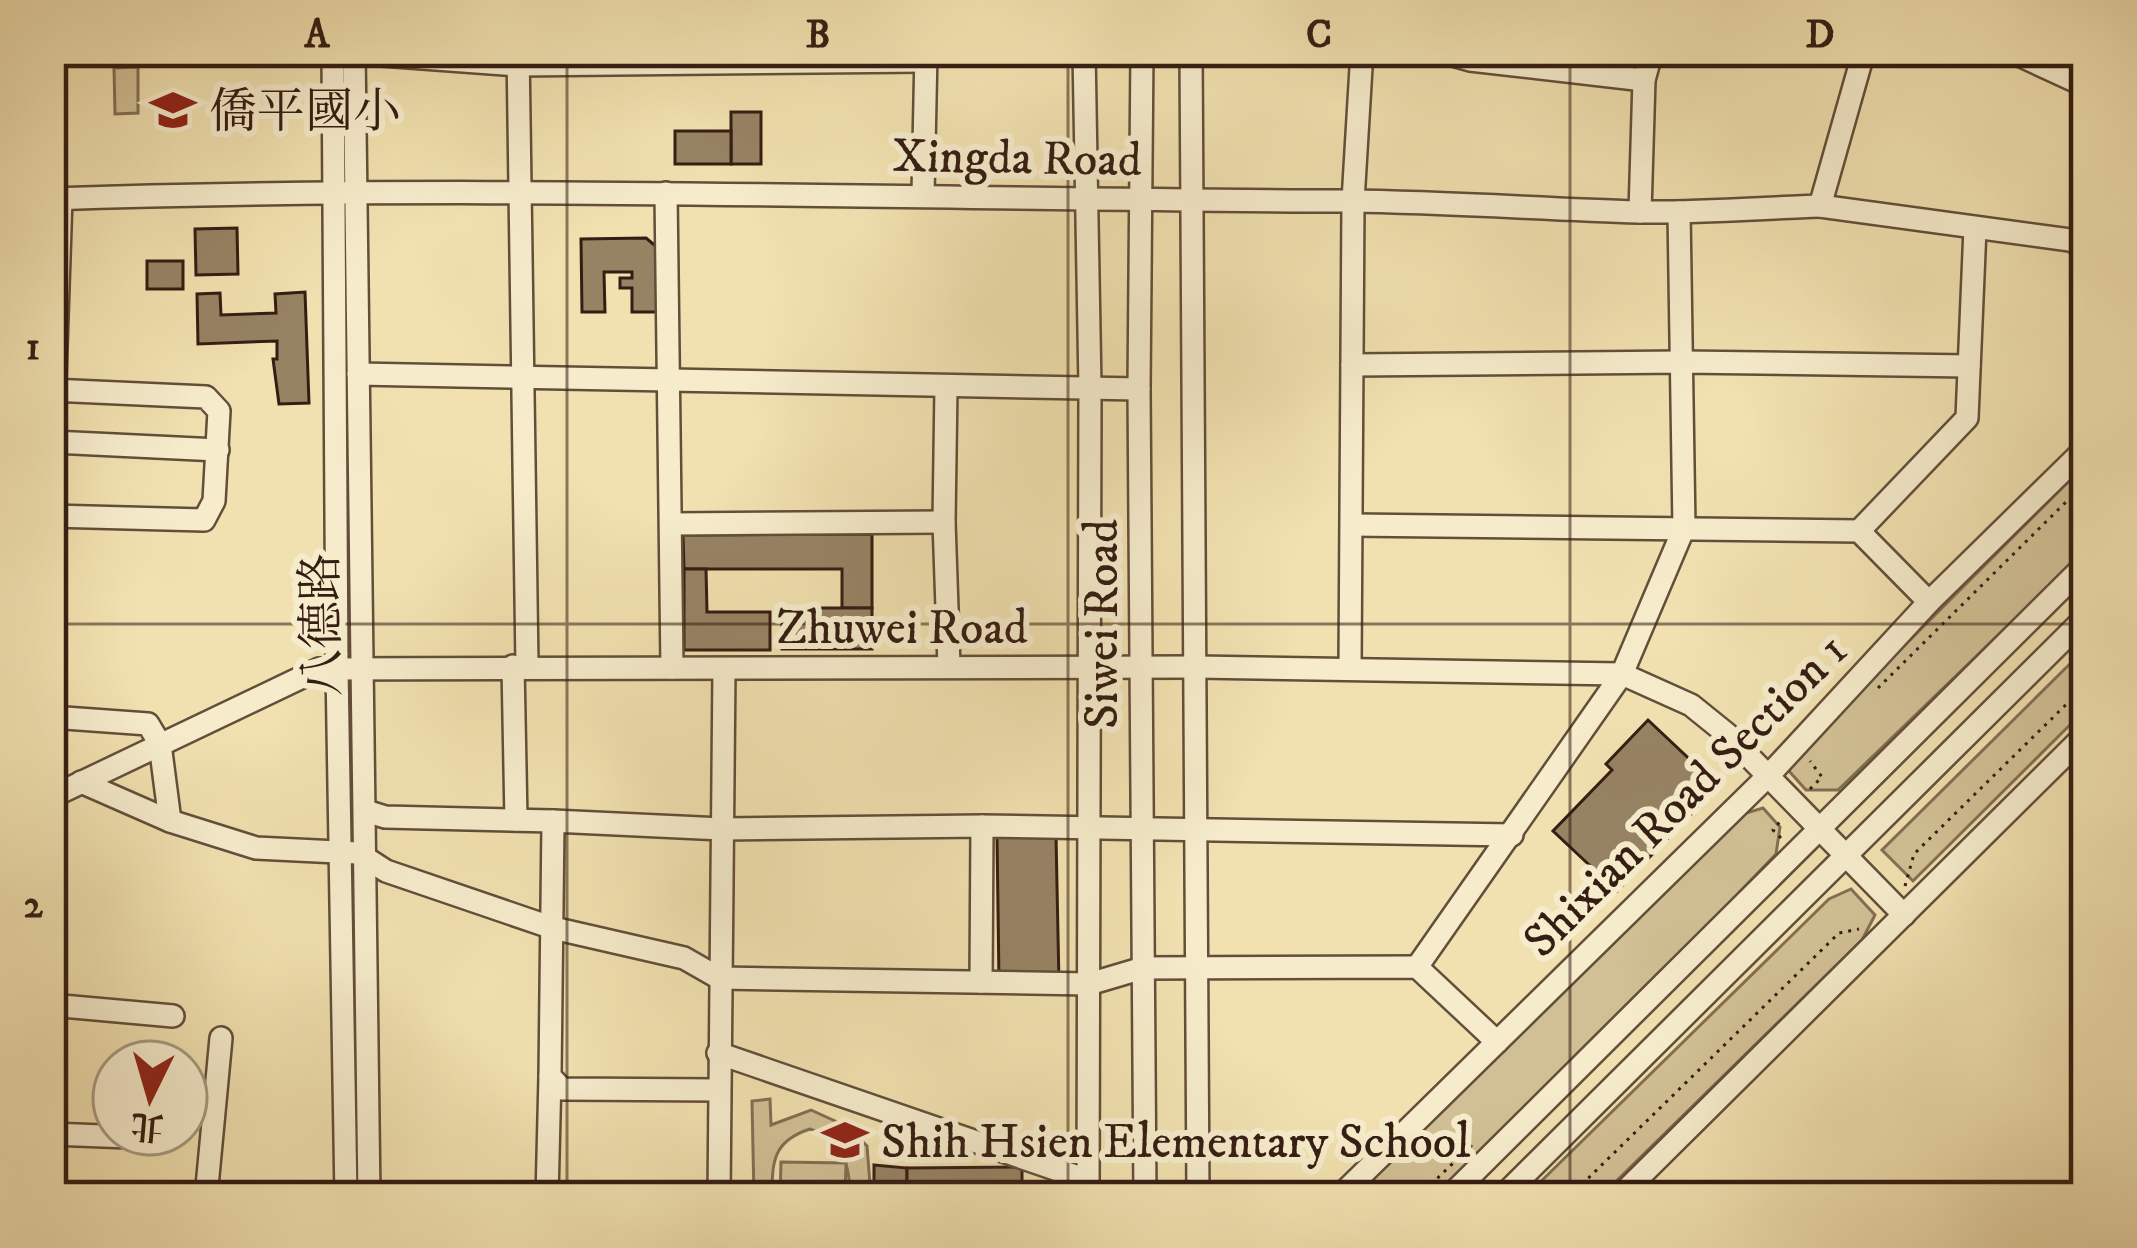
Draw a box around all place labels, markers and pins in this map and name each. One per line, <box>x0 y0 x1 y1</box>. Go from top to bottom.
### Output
place label: 僑平國小 <box>209 83 401 143</box>
school or university icon: 僑平國小 <box>148 85 198 135</box>
place label: Shih Hsien Elementary School <box>881 1113 1471 1173</box>
school or university icon: Shih Hsien Elementary School <box>820 1115 870 1165</box>

